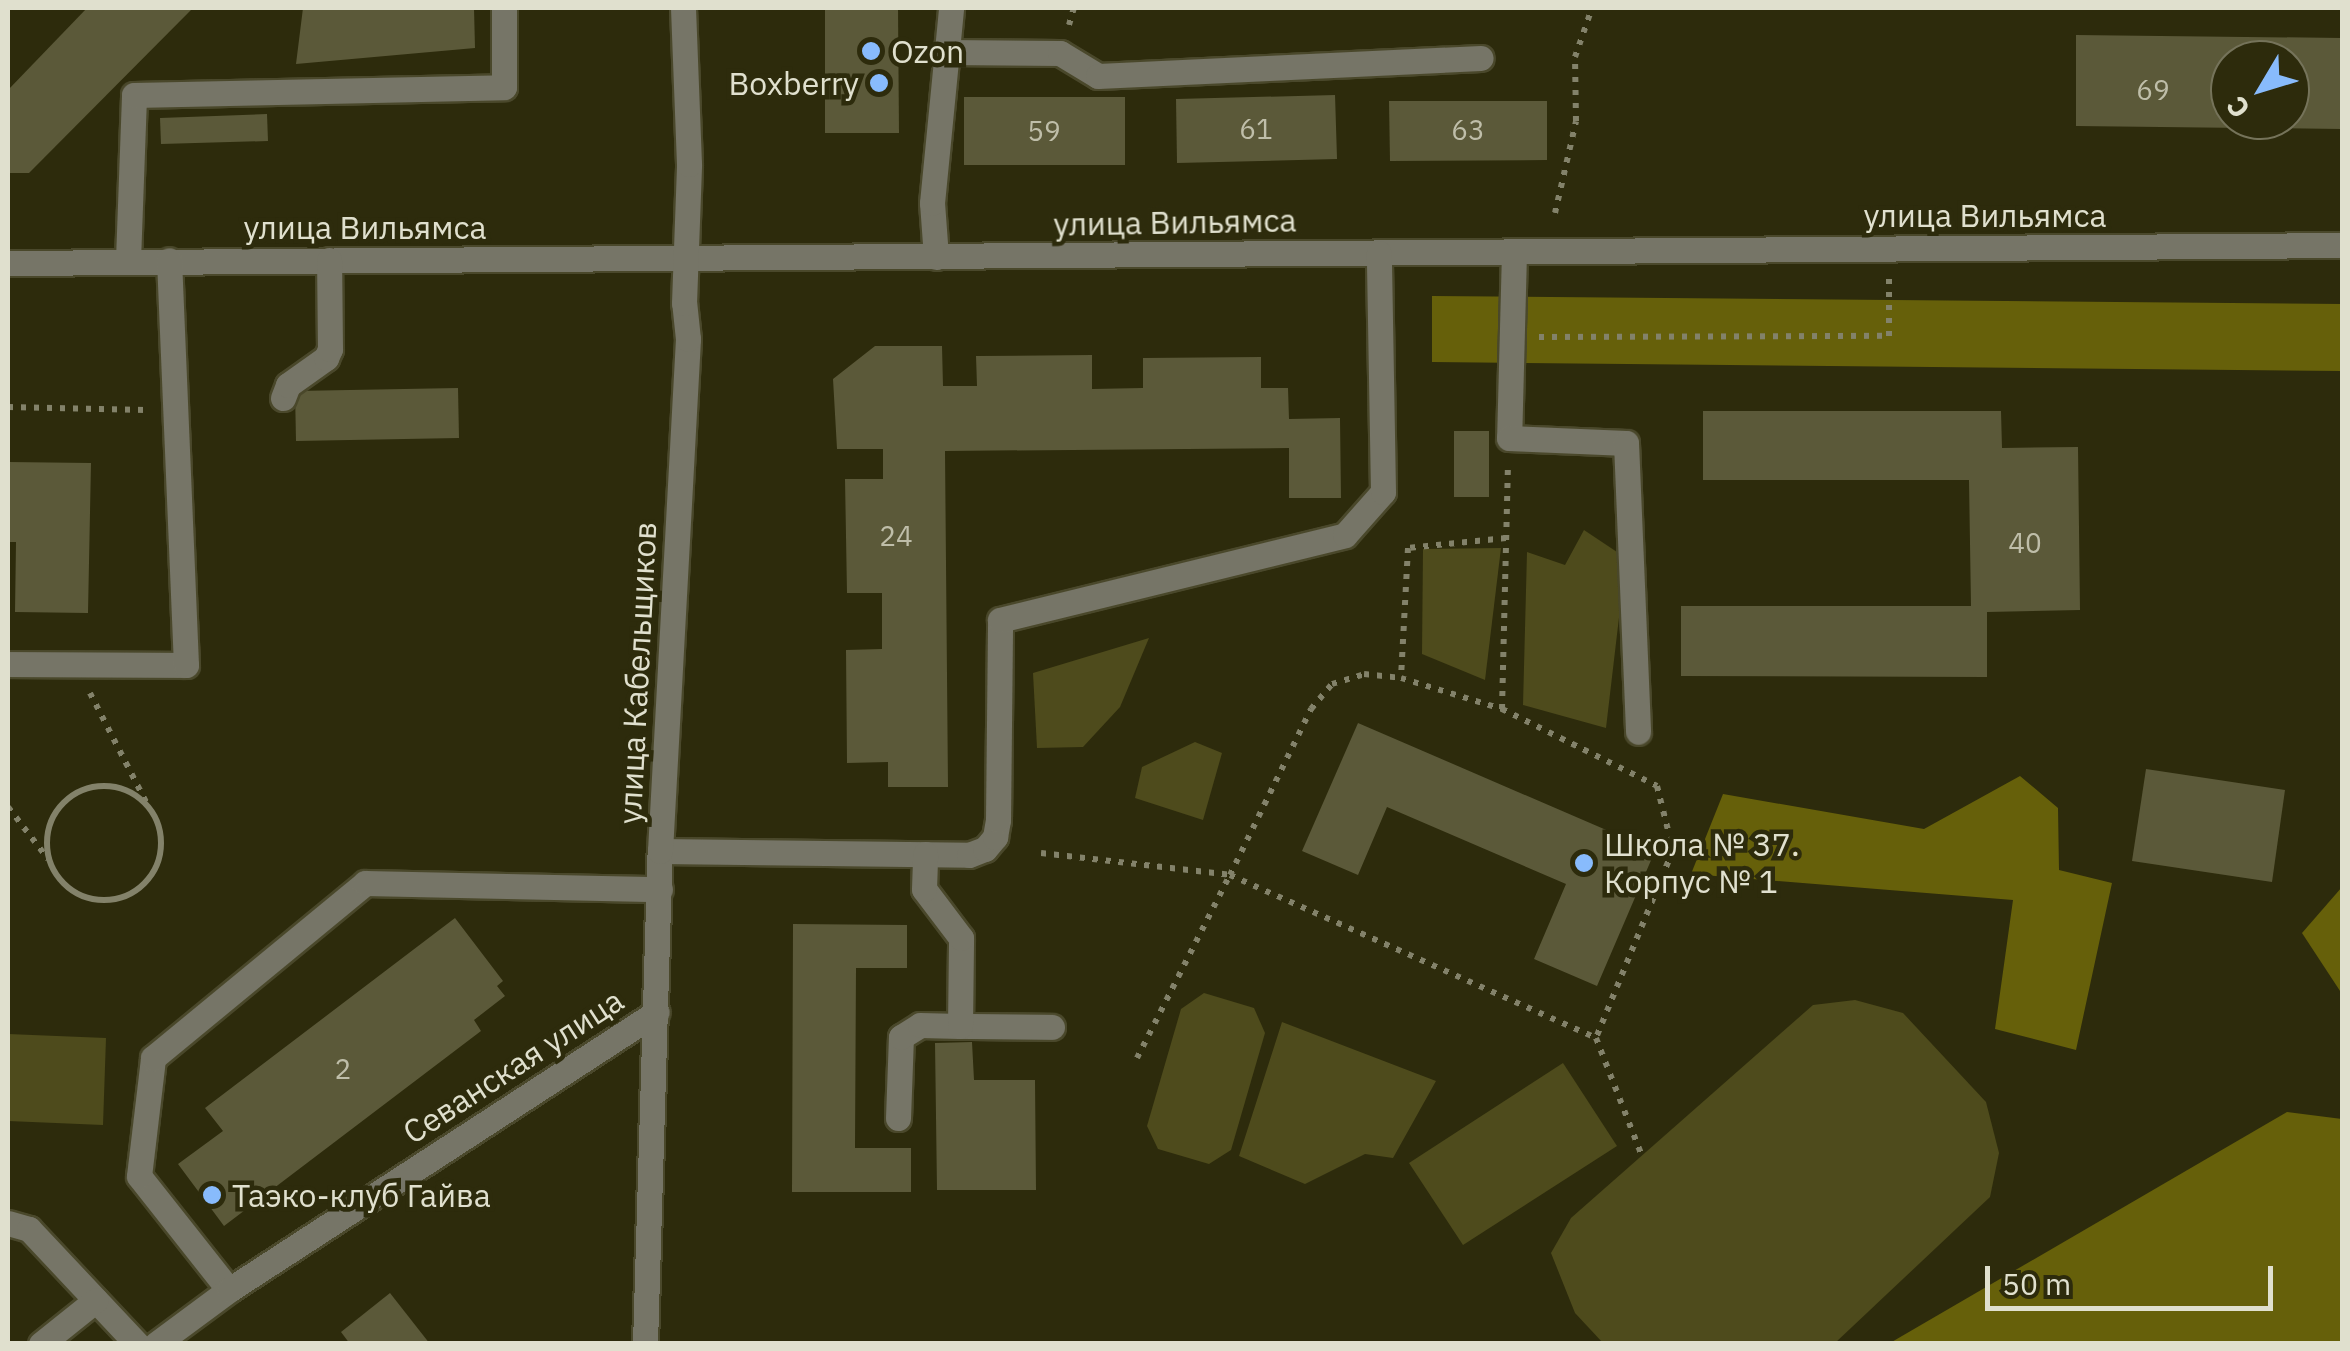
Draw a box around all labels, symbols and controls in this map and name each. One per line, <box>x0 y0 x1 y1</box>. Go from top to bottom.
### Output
place label: Ozon <box>891 32 964 70</box>
marker: Ozon <box>860 40 882 62</box>
north arrow <box>2210 40 2310 140</box>
place label: Boxberry <box>728 64 859 102</box>
marker: Boxberry <box>868 72 890 94</box>
house number: 69 <box>2136 73 2170 107</box>
text: С <box>2217 89 2258 126</box>
house number: 61 <box>1239 112 1273 146</box>
house number: 63 <box>1451 113 1485 147</box>
house number: 59 <box>1027 114 1061 148</box>
street label: улица Вильямса <box>1863 196 2107 234</box>
street label: улица Вильямса <box>1053 201 1297 243</box>
street label: улица Вильямса <box>243 208 487 246</box>
house number: 24 <box>879 519 913 553</box>
street label: улица Кабельщиков <box>610 521 664 825</box>
house number: 40 <box>2008 526 2042 560</box>
place label: Школа № 37. Корпус № 1 <box>1604 826 1800 901</box>
marker: Школа № 37. Корпус № 1 <box>1573 852 1595 874</box>
street label: Севанская улица <box>396 981 630 1151</box>
house number: 2 <box>335 1052 351 1086</box>
place label: Таэко-клуб Гайва <box>232 1176 491 1214</box>
marker: Таэко-клуб Гайва <box>201 1184 223 1206</box>
scale bar <box>1990 1246 2278 1308</box>
text: 50 m <box>2002 1264 2071 1303</box>

